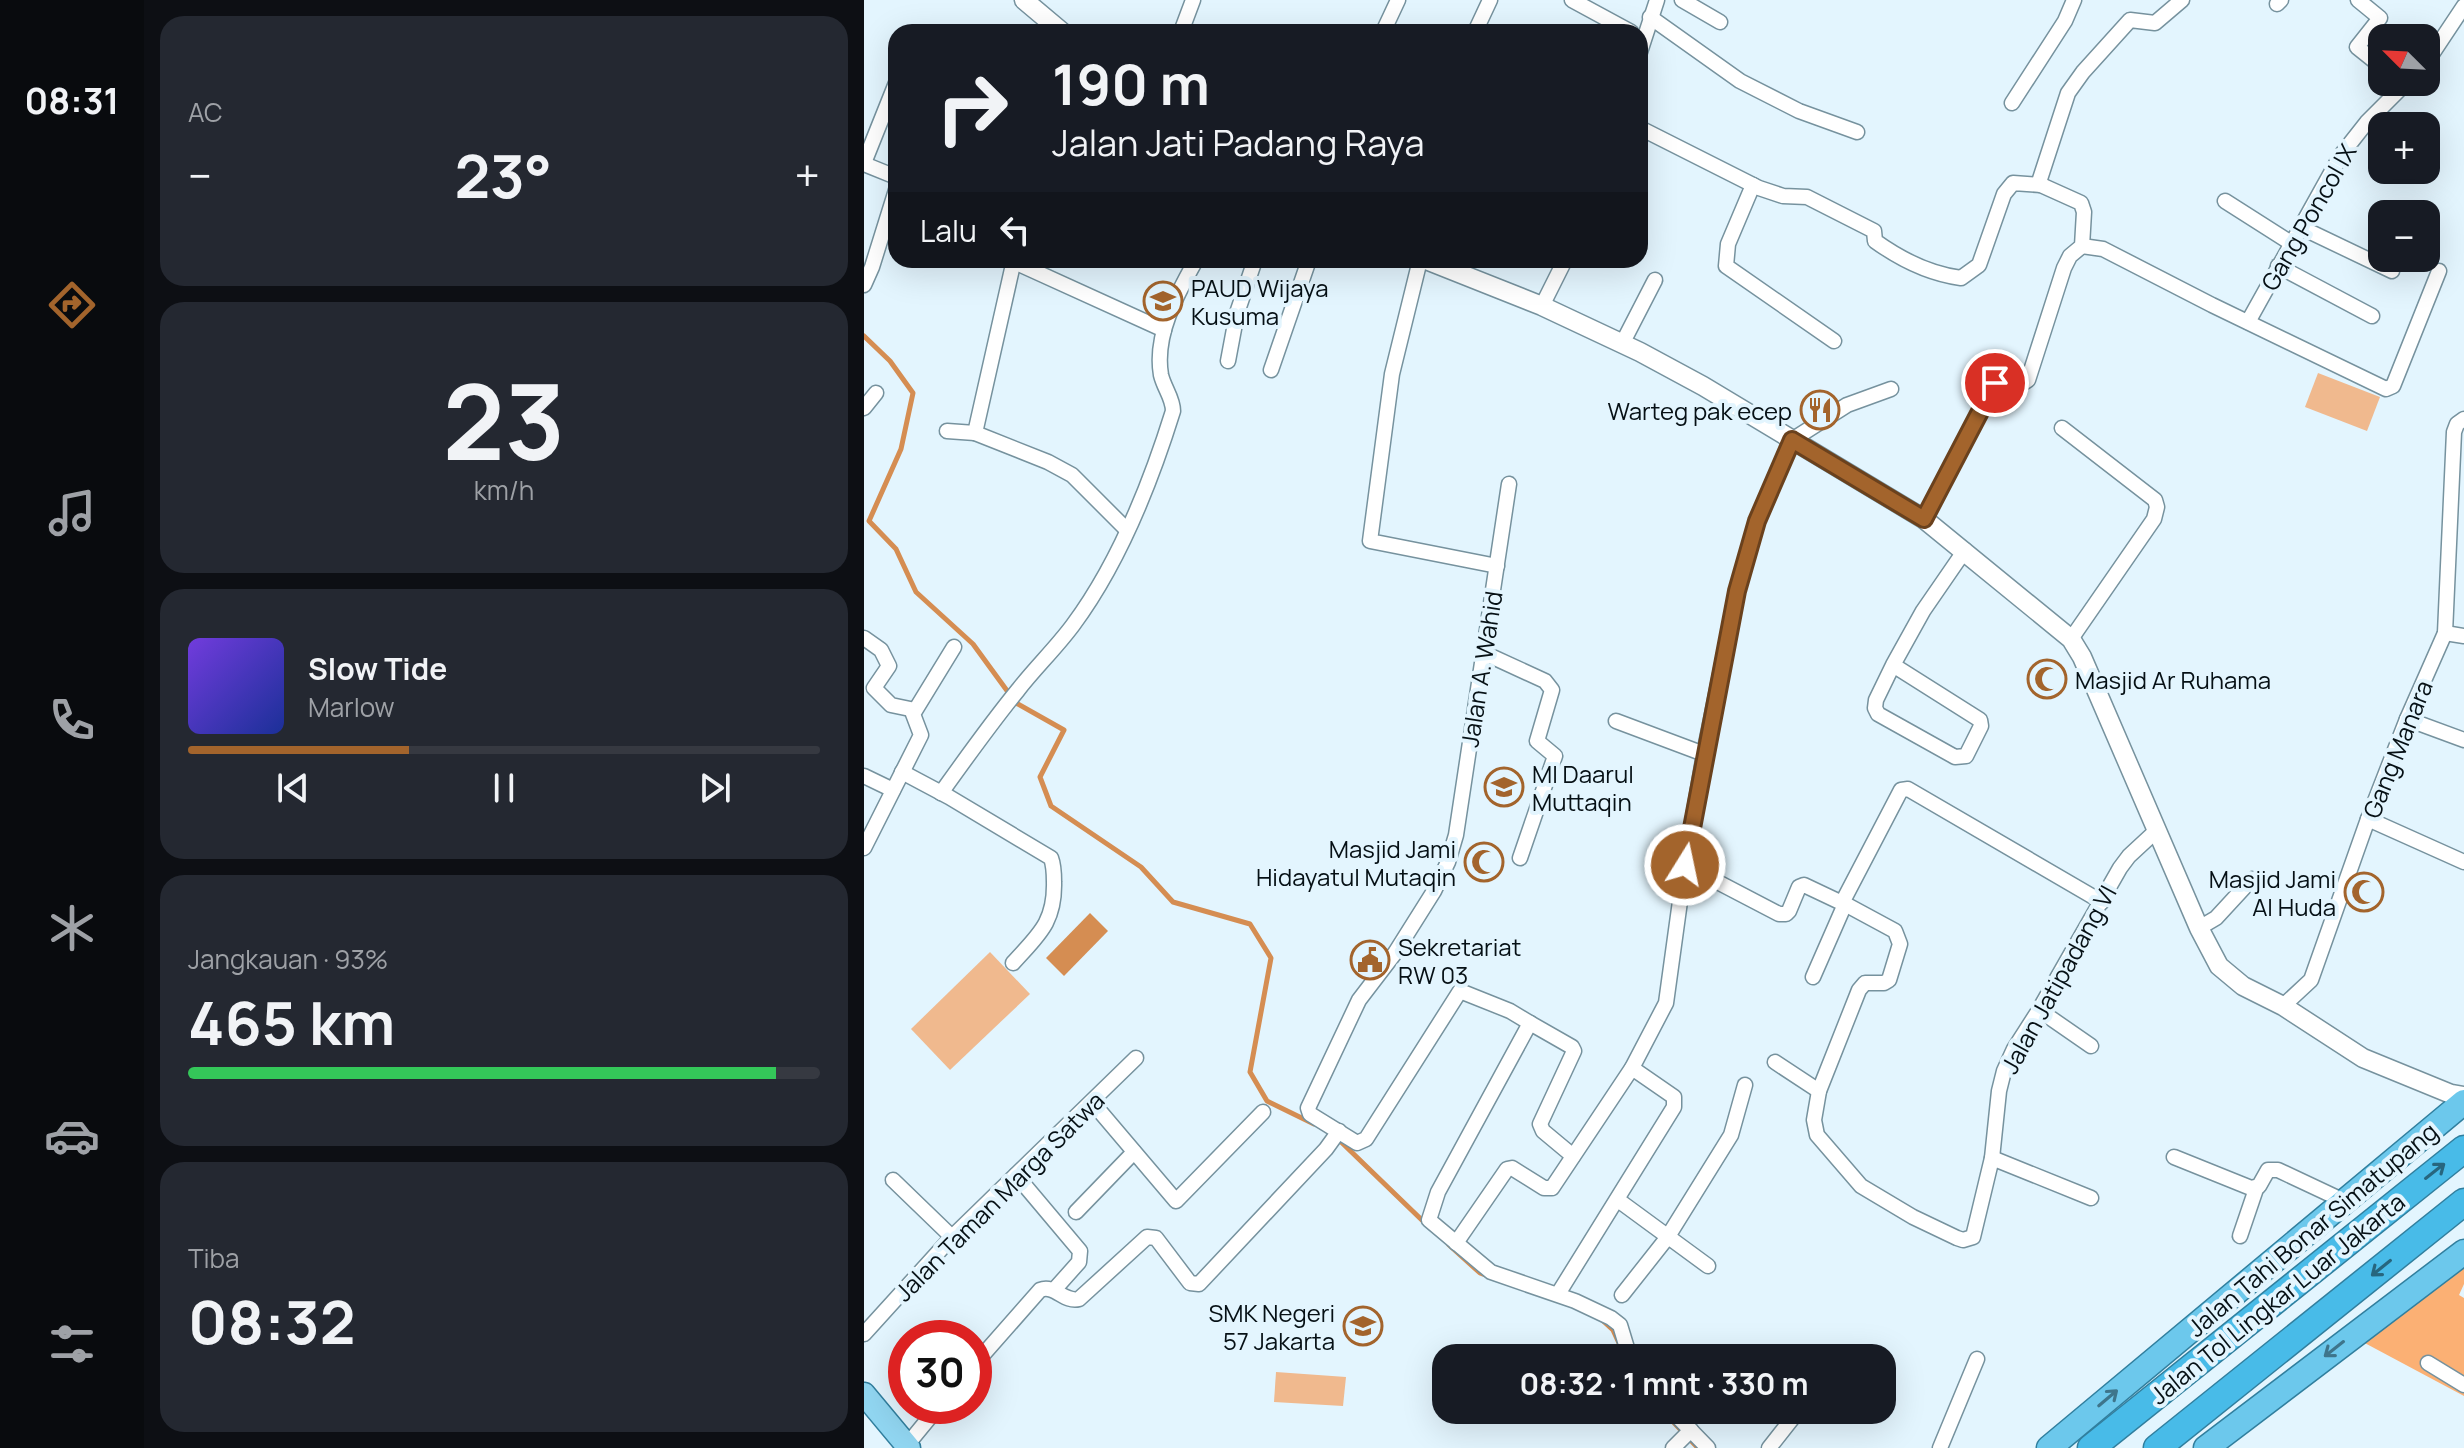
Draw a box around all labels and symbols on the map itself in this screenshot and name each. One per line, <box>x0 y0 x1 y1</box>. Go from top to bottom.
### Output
north arrow <box>2368 24 2440 96</box>
street label: Gang Poncol IX <box>2253 137 2364 296</box>
place label: PAUD Wijaya Kusuma <box>1191 271 1329 332</box>
school or university icon: PAUD Wijaya Kusuma <box>1142 280 1184 322</box>
pin <box>1961 349 2029 417</box>
restaurant icon: Warteg pak ecep <box>1799 389 1841 431</box>
place label: Warteg pak ecep <box>1607 394 1792 427</box>
street label: Jalan A. Wahid <box>1452 589 1510 749</box>
mosque icon: Masjid Ar Ruhama <box>2026 658 2068 700</box>
place label: Masjid Ar Ruhama <box>2075 663 2271 696</box>
street label: Gang Manara <box>2354 675 2440 823</box>
place label: MI Daarul Muttaqin <box>1532 757 1634 818</box>
school or university icon: MI Daarul Muttaqin <box>1483 766 1525 808</box>
position arrow <box>1643 823 1727 907</box>
place label: Masjid Jami Hidayatul Mutaqin <box>1256 832 1456 893</box>
mosque icon: Masjid Jami Hidayatul Mutaqin <box>1463 841 1505 883</box>
place label: Masjid Jami Al Huda <box>2209 862 2336 923</box>
mosque icon: Masjid Jami Al Huda <box>2343 871 2385 913</box>
street label: Jalan Jatipadang VI <box>1993 879 2123 1079</box>
place label: Sekretariat RW 03 <box>1398 930 1521 991</box>
public building icon: Sekretariat RW 03 <box>1349 939 1391 981</box>
street label: Jalan Taman Marga Satwa <box>887 1084 1111 1308</box>
street label: Jalan Tahi Bonar Simatupang <box>2180 1114 2444 1344</box>
one-way arrow <box>2424 1162 2445 1180</box>
street label: Jalan Tol Lingkar Luar Jakarta <box>2143 1185 2411 1411</box>
one-way arrow <box>2371 1259 2392 1277</box>
place label: SMK Negeri 57 Jakarta <box>1209 1296 1335 1357</box>
school or university icon: SMK Negeri 57 Jakarta <box>1342 1305 1384 1347</box>
speed limit sign: 30 <box>888 1320 992 1424</box>
one-way arrow <box>2324 1341 2345 1358</box>
one-way arrow <box>2098 1389 2118 1407</box>

